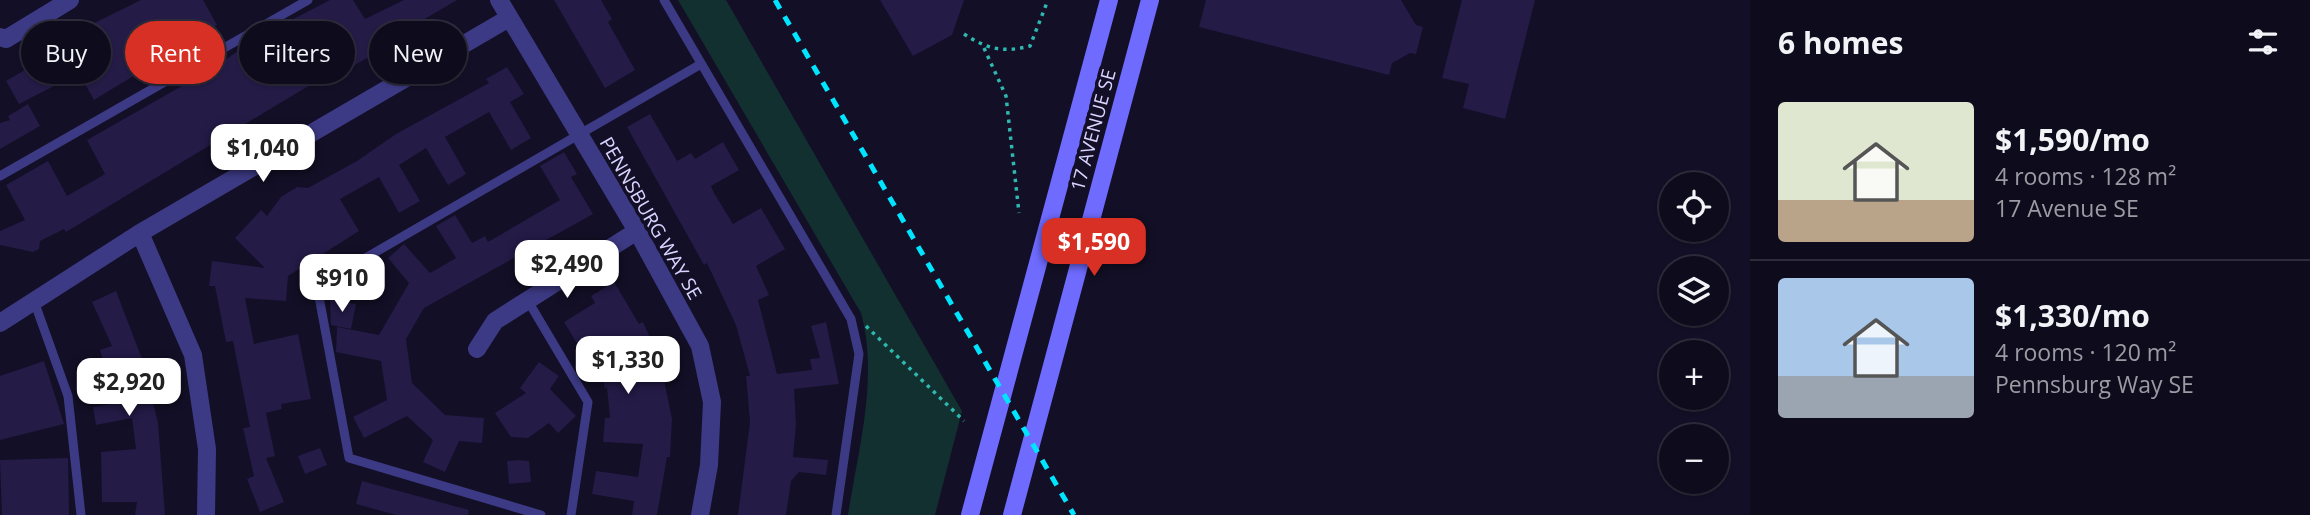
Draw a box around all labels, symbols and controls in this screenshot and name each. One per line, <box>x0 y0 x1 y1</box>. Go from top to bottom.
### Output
chip: Buy <box>21 21 111 84</box>
chip: Rent <box>125 21 225 84</box>
chip: Filters <box>239 21 355 84</box>
chip: New <box>369 21 467 84</box>
text: 6 homes <box>1778 22 1903 63</box>
icon: filters <box>2244 23 2282 61</box>
street label: 17 AVENUE SE <box>1064 66 1122 194</box>
text: $1,590/mo <box>1995 119 2150 160</box>
pin: $1,040 <box>206 124 320 184</box>
icon: home <box>1834 130 1918 214</box>
text: $1,040 <box>227 131 299 163</box>
street label: PENNSBURG WAY SE <box>594 132 708 304</box>
text: 4 rooms · 128 m² <box>1995 160 2176 192</box>
map controls <box>1659 172 1729 494</box>
button: locate <box>1659 172 1729 242</box>
text: 17 Avenue SE <box>1995 192 2139 224</box>
pin: $1,590 <box>1037 218 1151 278</box>
text: $1,590 <box>1058 225 1130 257</box>
pin: $2,490 <box>510 240 624 300</box>
text: $2,490 <box>531 247 603 279</box>
pin: $910 <box>301 254 383 314</box>
button: layers <box>1659 256 1729 326</box>
text: $910 <box>316 261 368 293</box>
text: $1,330/mo <box>1995 295 2150 336</box>
icon: home <box>1834 306 1918 390</box>
pin: $1,330 <box>571 336 685 396</box>
text: 4 rooms · 120 m² <box>1995 336 2176 368</box>
button: + <box>1659 340 1729 410</box>
text: $1,330 <box>592 343 664 375</box>
pin: $2,920 <box>72 358 186 418</box>
text: $2,920 <box>93 365 165 397</box>
text: Pennsburg Way SE <box>1995 368 2194 400</box>
button: − <box>1659 424 1729 494</box>

